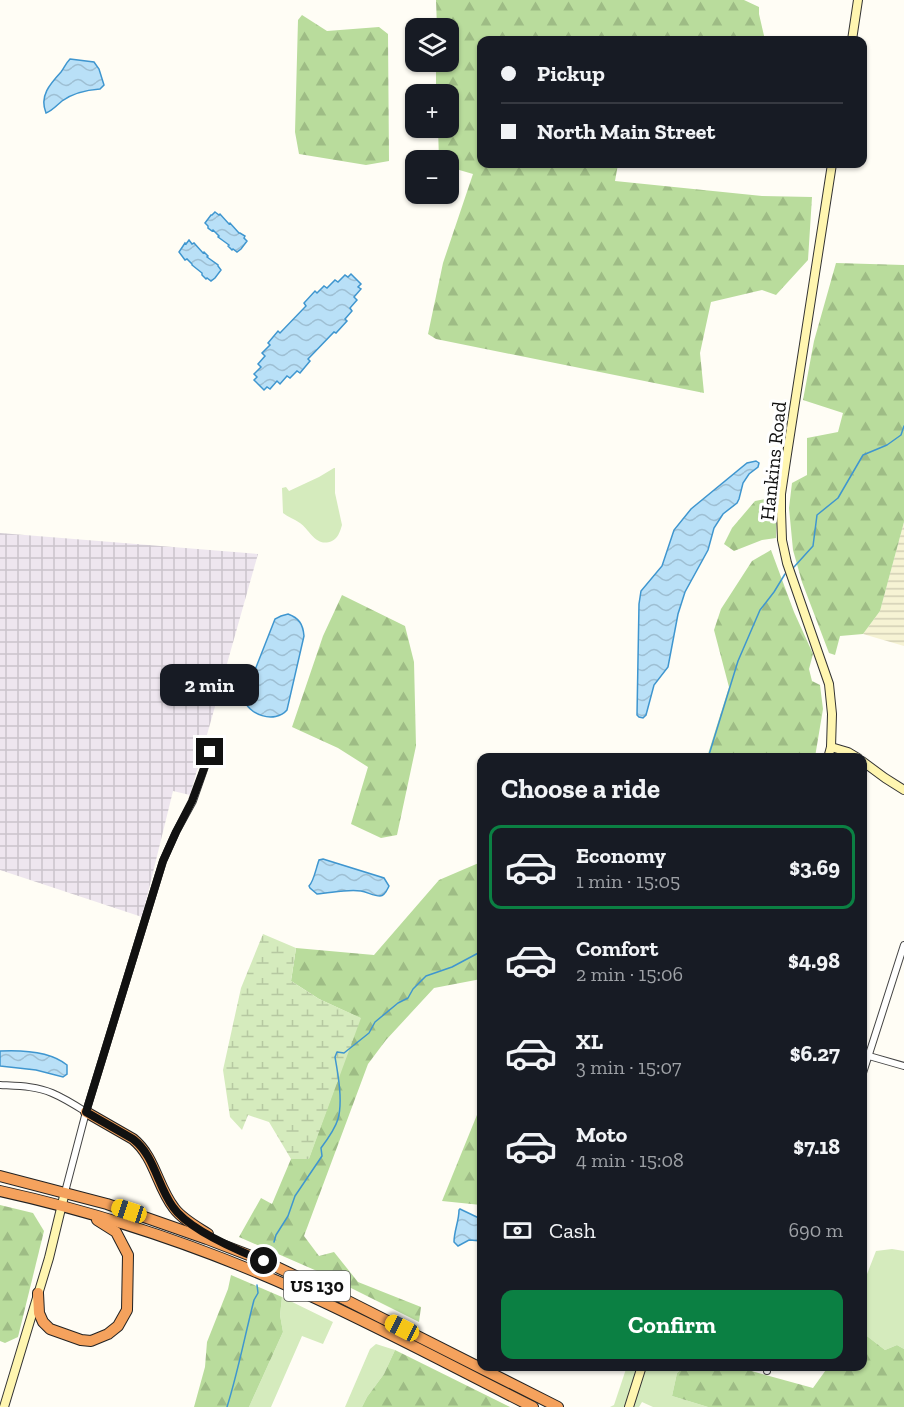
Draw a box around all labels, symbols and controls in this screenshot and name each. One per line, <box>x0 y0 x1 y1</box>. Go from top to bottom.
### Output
map controls <box>405 18 459 204</box>
button: layers <box>405 18 459 72</box>
text: Pickup <box>537 60 605 87</box>
button: + <box>405 84 459 138</box>
text: North Main Street <box>537 118 715 145</box>
button: − <box>405 150 459 204</box>
street label: Hankins Road <box>755 400 791 522</box>
callout: 2 min <box>160 665 260 707</box>
text: 2 min <box>185 673 234 697</box>
route end <box>196 738 223 765</box>
text: Choose a ride <box>501 773 660 805</box>
icon: car <box>504 840 558 894</box>
text: Economy <box>576 842 666 869</box>
text: $3.69 <box>789 854 840 881</box>
text: 1 min · 15:05 <box>576 869 680 893</box>
icon: car <box>504 933 558 987</box>
text: Comfort <box>576 935 658 962</box>
text: $4.98 <box>788 947 840 974</box>
text: 2 min · 15:06 <box>576 962 683 986</box>
icon: car <box>504 1026 558 1080</box>
text: XL <box>576 1028 603 1055</box>
text: $6.27 <box>790 1040 840 1067</box>
text: 3 min · 15:07 <box>576 1055 681 1079</box>
icon: car <box>504 1119 558 1173</box>
text: Moto <box>576 1121 627 1148</box>
text: $7.18 <box>793 1133 840 1160</box>
text: 4 min · 15:08 <box>576 1148 684 1172</box>
car <box>109 1197 149 1225</box>
icon: cash <box>501 1214 534 1247</box>
text: Cash <box>549 1217 596 1244</box>
text: 690 m <box>788 1218 843 1242</box>
route start <box>250 1247 277 1274</box>
road number: US 130 <box>284 1271 350 1301</box>
button: Confirm <box>501 1290 843 1359</box>
car <box>382 1312 422 1344</box>

